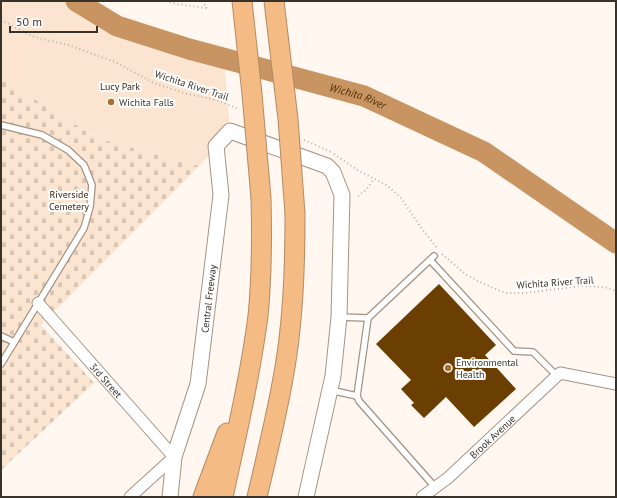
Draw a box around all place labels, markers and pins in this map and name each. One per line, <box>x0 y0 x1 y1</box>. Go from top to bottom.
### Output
place label: Wichita Falls <box>119 96 174 109</box>
marker: Wichita Falls <box>106 97 116 107</box>
place label: Environmental Health <box>456 356 519 381</box>
marker: Environmental Health <box>443 363 453 373</box>

